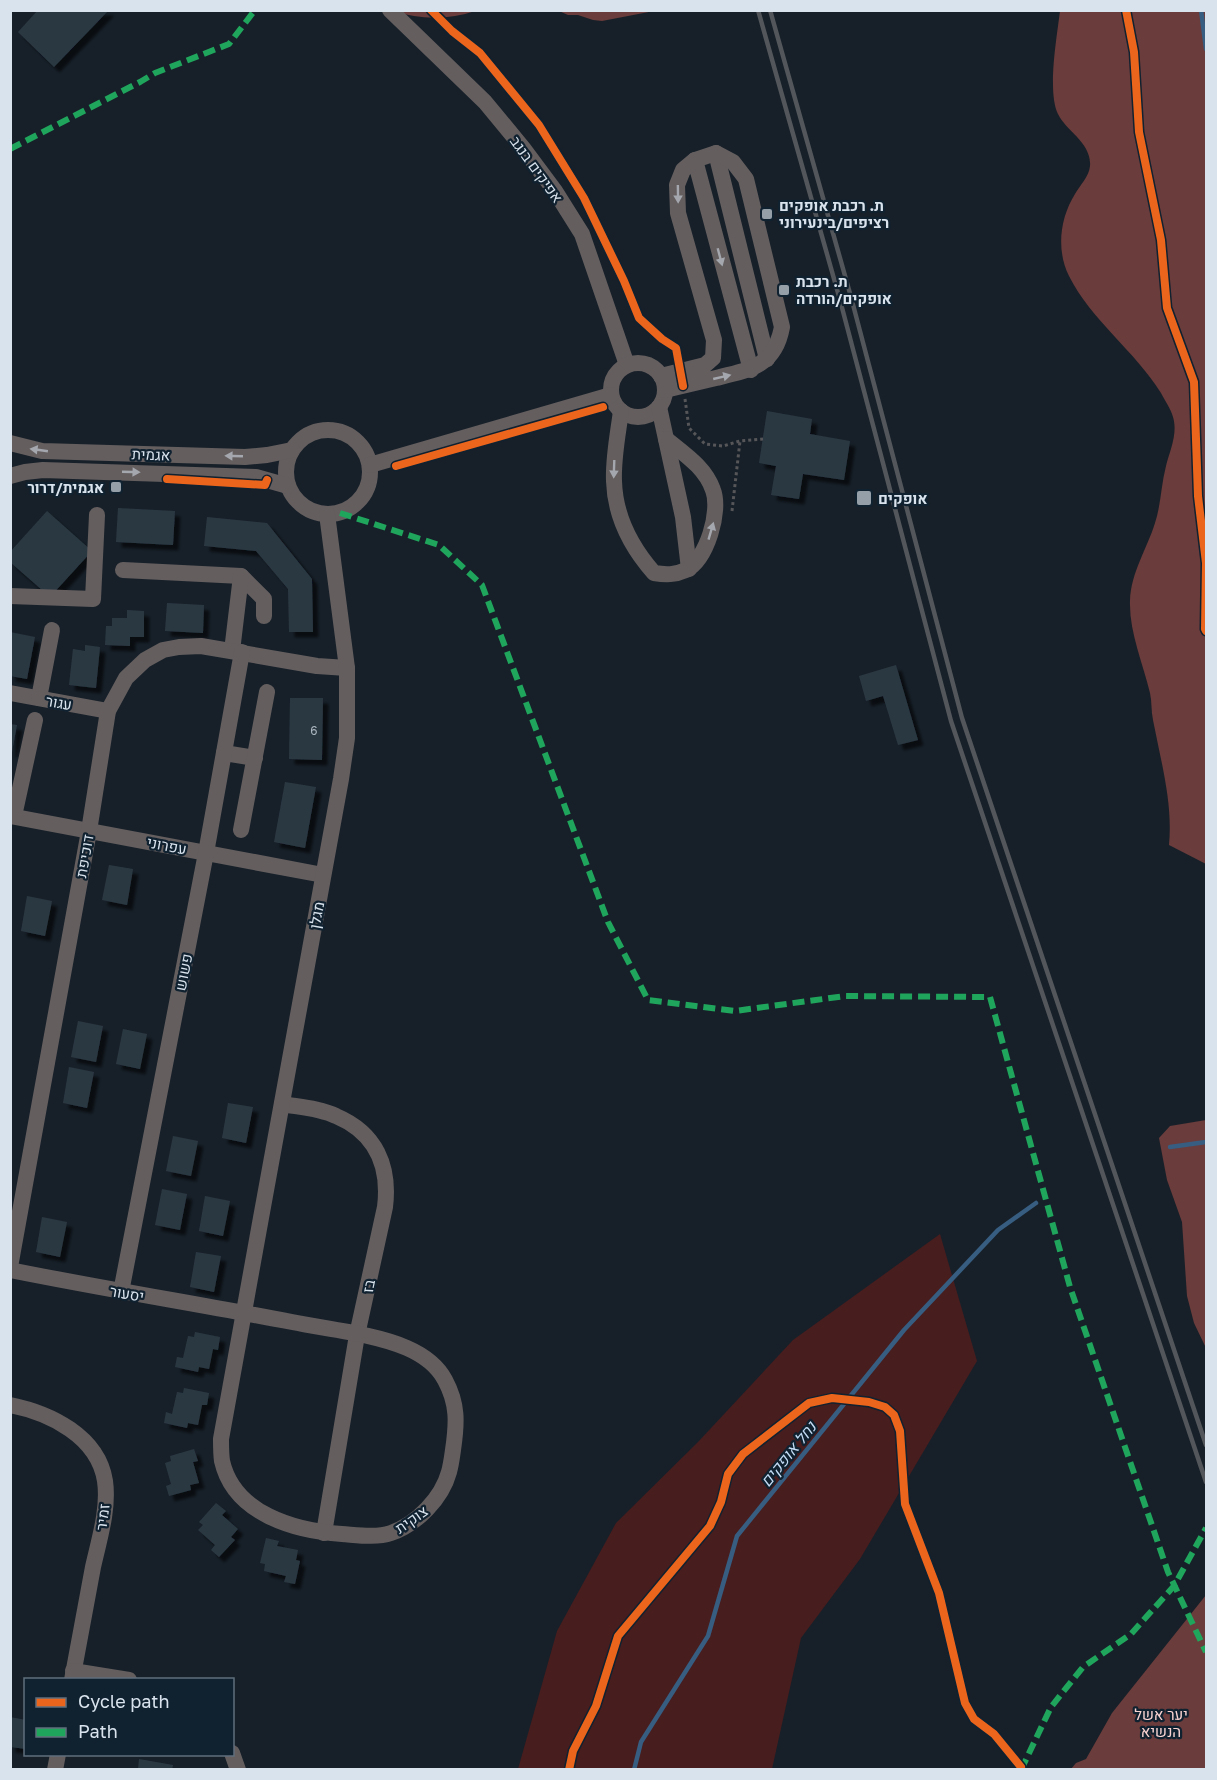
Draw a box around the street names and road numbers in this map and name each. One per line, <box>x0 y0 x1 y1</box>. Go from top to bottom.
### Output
street label: אפיקים בנגב <box>507 132 567 206</box>
street label: אגמית <box>131 444 171 464</box>
street label: עגור <box>45 691 73 713</box>
street label: עפרוני <box>146 832 188 858</box>
street label: דוכיפת <box>71 833 97 879</box>
street label: מגלן <box>305 900 327 930</box>
street label: פשוש <box>171 952 195 992</box>
street label: בז <box>358 1278 378 1294</box>
street label: יסעור <box>108 1281 146 1305</box>
street label: צוקית <box>391 1501 431 1537</box>
street label: זמיר <box>91 1503 113 1531</box>

